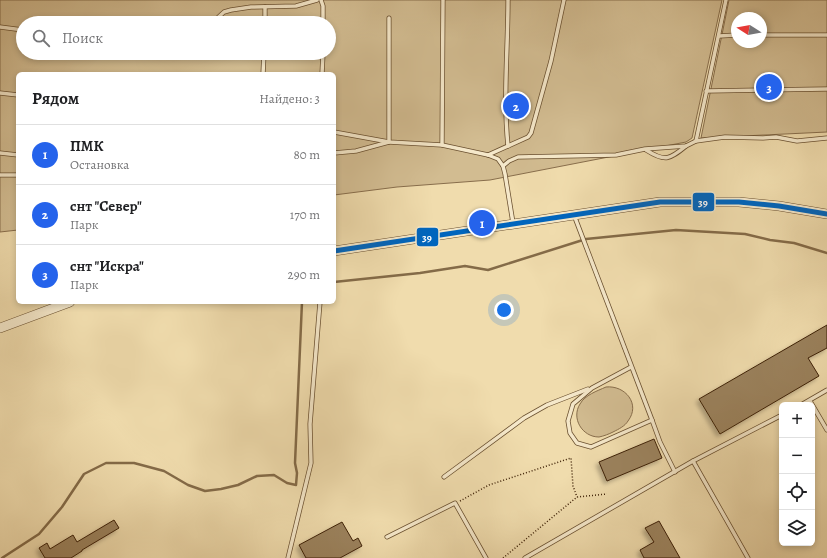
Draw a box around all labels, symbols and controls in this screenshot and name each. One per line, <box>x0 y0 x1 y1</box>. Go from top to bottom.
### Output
north arrow <box>731 12 767 48</box>
search box <box>16 16 336 60</box>
icon: search <box>30 27 52 49</box>
text: Поиск <box>62 28 103 48</box>
pin: 3 <box>756 72 782 102</box>
text: Рядом <box>32 87 79 110</box>
text: Найдено: 3 <box>259 90 320 107</box>
pin: 2 <box>503 91 529 121</box>
text: ПМК <box>70 136 103 156</box>
text: 1 <box>43 146 47 163</box>
text: 80 m <box>293 146 320 163</box>
text: Остановка <box>70 156 129 173</box>
line badge: 39 <box>692 192 715 212</box>
text: 39 <box>698 195 708 210</box>
text: снт "Север" <box>70 196 142 216</box>
text: 2 <box>42 206 48 223</box>
text: 170 m <box>290 206 320 223</box>
pin: 1 <box>469 208 495 238</box>
text: Парк <box>70 216 99 233</box>
line badge: 39 <box>416 227 439 247</box>
text: 39 <box>422 230 432 245</box>
text: снт "Искра" <box>70 256 144 276</box>
text: 3 <box>42 266 48 283</box>
text: 290 m <box>288 266 320 283</box>
text: Парк <box>70 276 99 293</box>
your location <box>494 300 514 320</box>
map controls <box>779 402 815 546</box>
button: + <box>779 402 815 438</box>
button: − <box>779 438 815 474</box>
button: locate <box>779 474 815 510</box>
button: layers <box>779 510 815 546</box>

